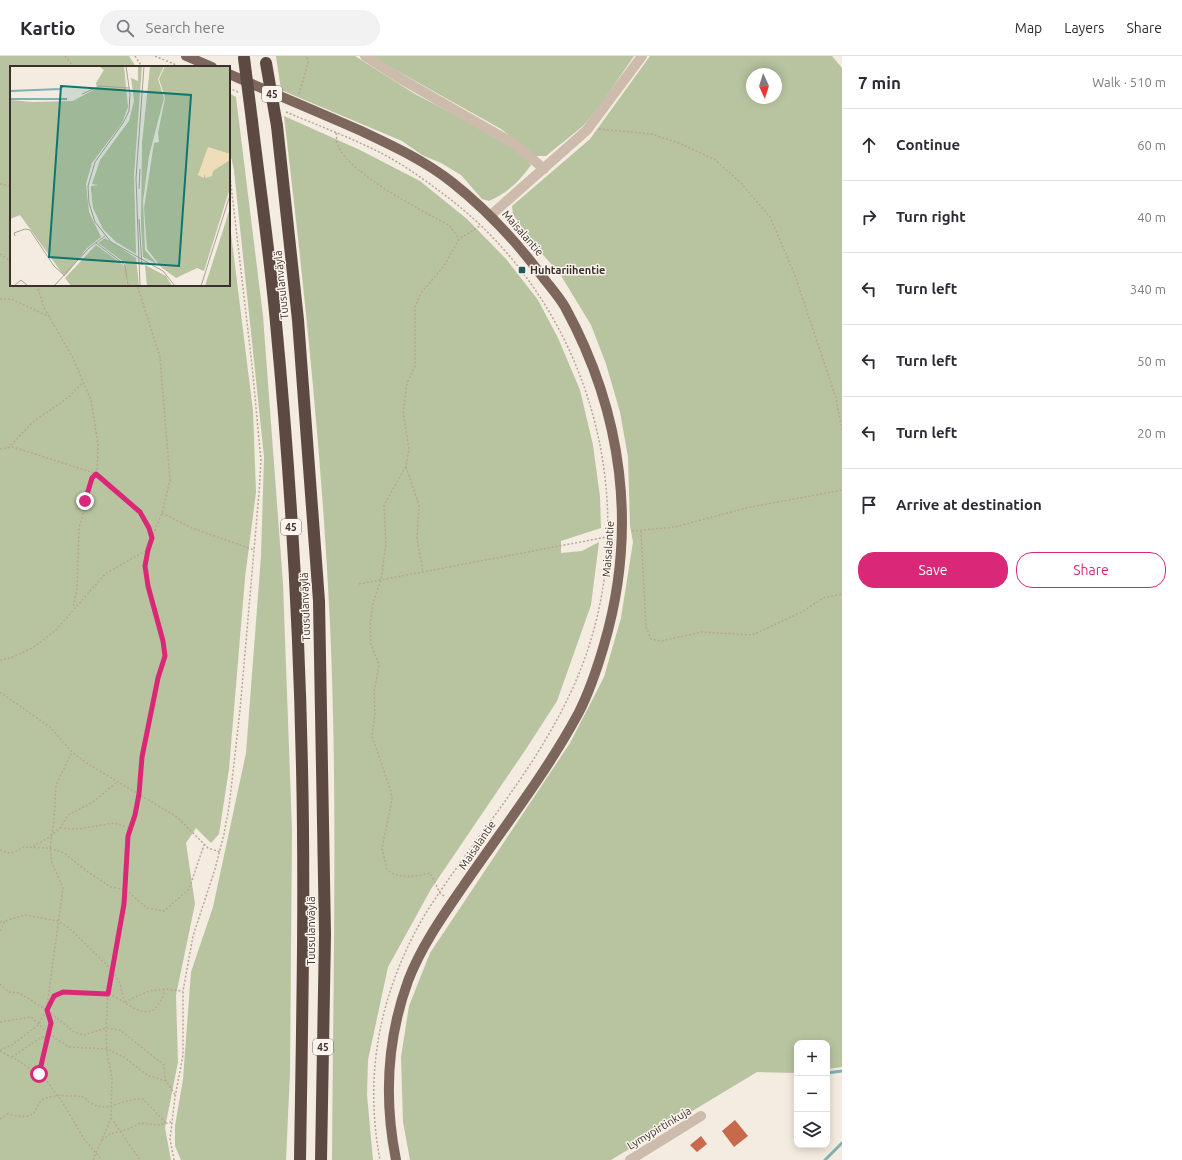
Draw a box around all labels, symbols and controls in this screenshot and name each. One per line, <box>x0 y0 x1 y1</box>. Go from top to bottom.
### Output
search box <box>100 10 380 46</box>
text: Kartio <box>20 17 76 39</box>
icon: search <box>114 17 136 39</box>
text: Search here <box>146 19 225 36</box>
text: Map <box>1015 20 1042 36</box>
text: Layers <box>1064 20 1104 36</box>
text: Share <box>1126 20 1162 36</box>
inset map <box>10 66 230 286</box>
north arrow <box>746 68 782 104</box>
text: 7 min <box>858 73 901 92</box>
text: Walk · 510 m <box>1092 75 1166 89</box>
road number: 45 <box>262 86 282 102</box>
icon: ahead <box>858 134 880 156</box>
text: Continue <box>896 136 960 153</box>
text: 60 m <box>1137 138 1166 152</box>
icon: right <box>858 206 880 228</box>
street label: Maisalantie <box>500 208 546 258</box>
text: Turn right <box>896 208 966 225</box>
text: 40 m <box>1137 210 1166 224</box>
street label: Tuusulanväylä <box>271 250 291 320</box>
place label: Huhtariihentie <box>530 264 605 276</box>
marker: Huhtariihentie <box>517 265 527 275</box>
icon: left <box>858 278 880 300</box>
text: Turn left <box>896 280 957 297</box>
text: 340 m <box>1130 282 1166 296</box>
icon: left <box>858 350 880 372</box>
text: Turn left <box>896 352 957 369</box>
text: 50 m <box>1137 354 1166 368</box>
icon: left <box>858 422 880 444</box>
text: Turn left <box>896 424 957 441</box>
text: 20 m <box>1137 426 1166 440</box>
route end <box>76 492 94 510</box>
icon: arrive <box>858 494 880 516</box>
text: Arrive at destination <box>896 496 1042 513</box>
road number: 45 <box>281 519 301 535</box>
street label: Maisalantie <box>600 521 616 577</box>
button: Save <box>858 552 1008 588</box>
button: Share <box>1016 552 1166 588</box>
street label: Tuusulanväylä <box>298 572 312 642</box>
street label: Maisalantie <box>456 818 498 872</box>
street label: Tuusulanväylä <box>305 896 317 966</box>
road number: 45 <box>313 1039 333 1055</box>
map controls <box>794 1040 830 1148</box>
button: + <box>794 1040 830 1076</box>
route start <box>30 1065 48 1083</box>
button: − <box>794 1076 830 1112</box>
street label: Lymypirtinkuja <box>625 1104 693 1152</box>
button: layers <box>794 1112 830 1148</box>

